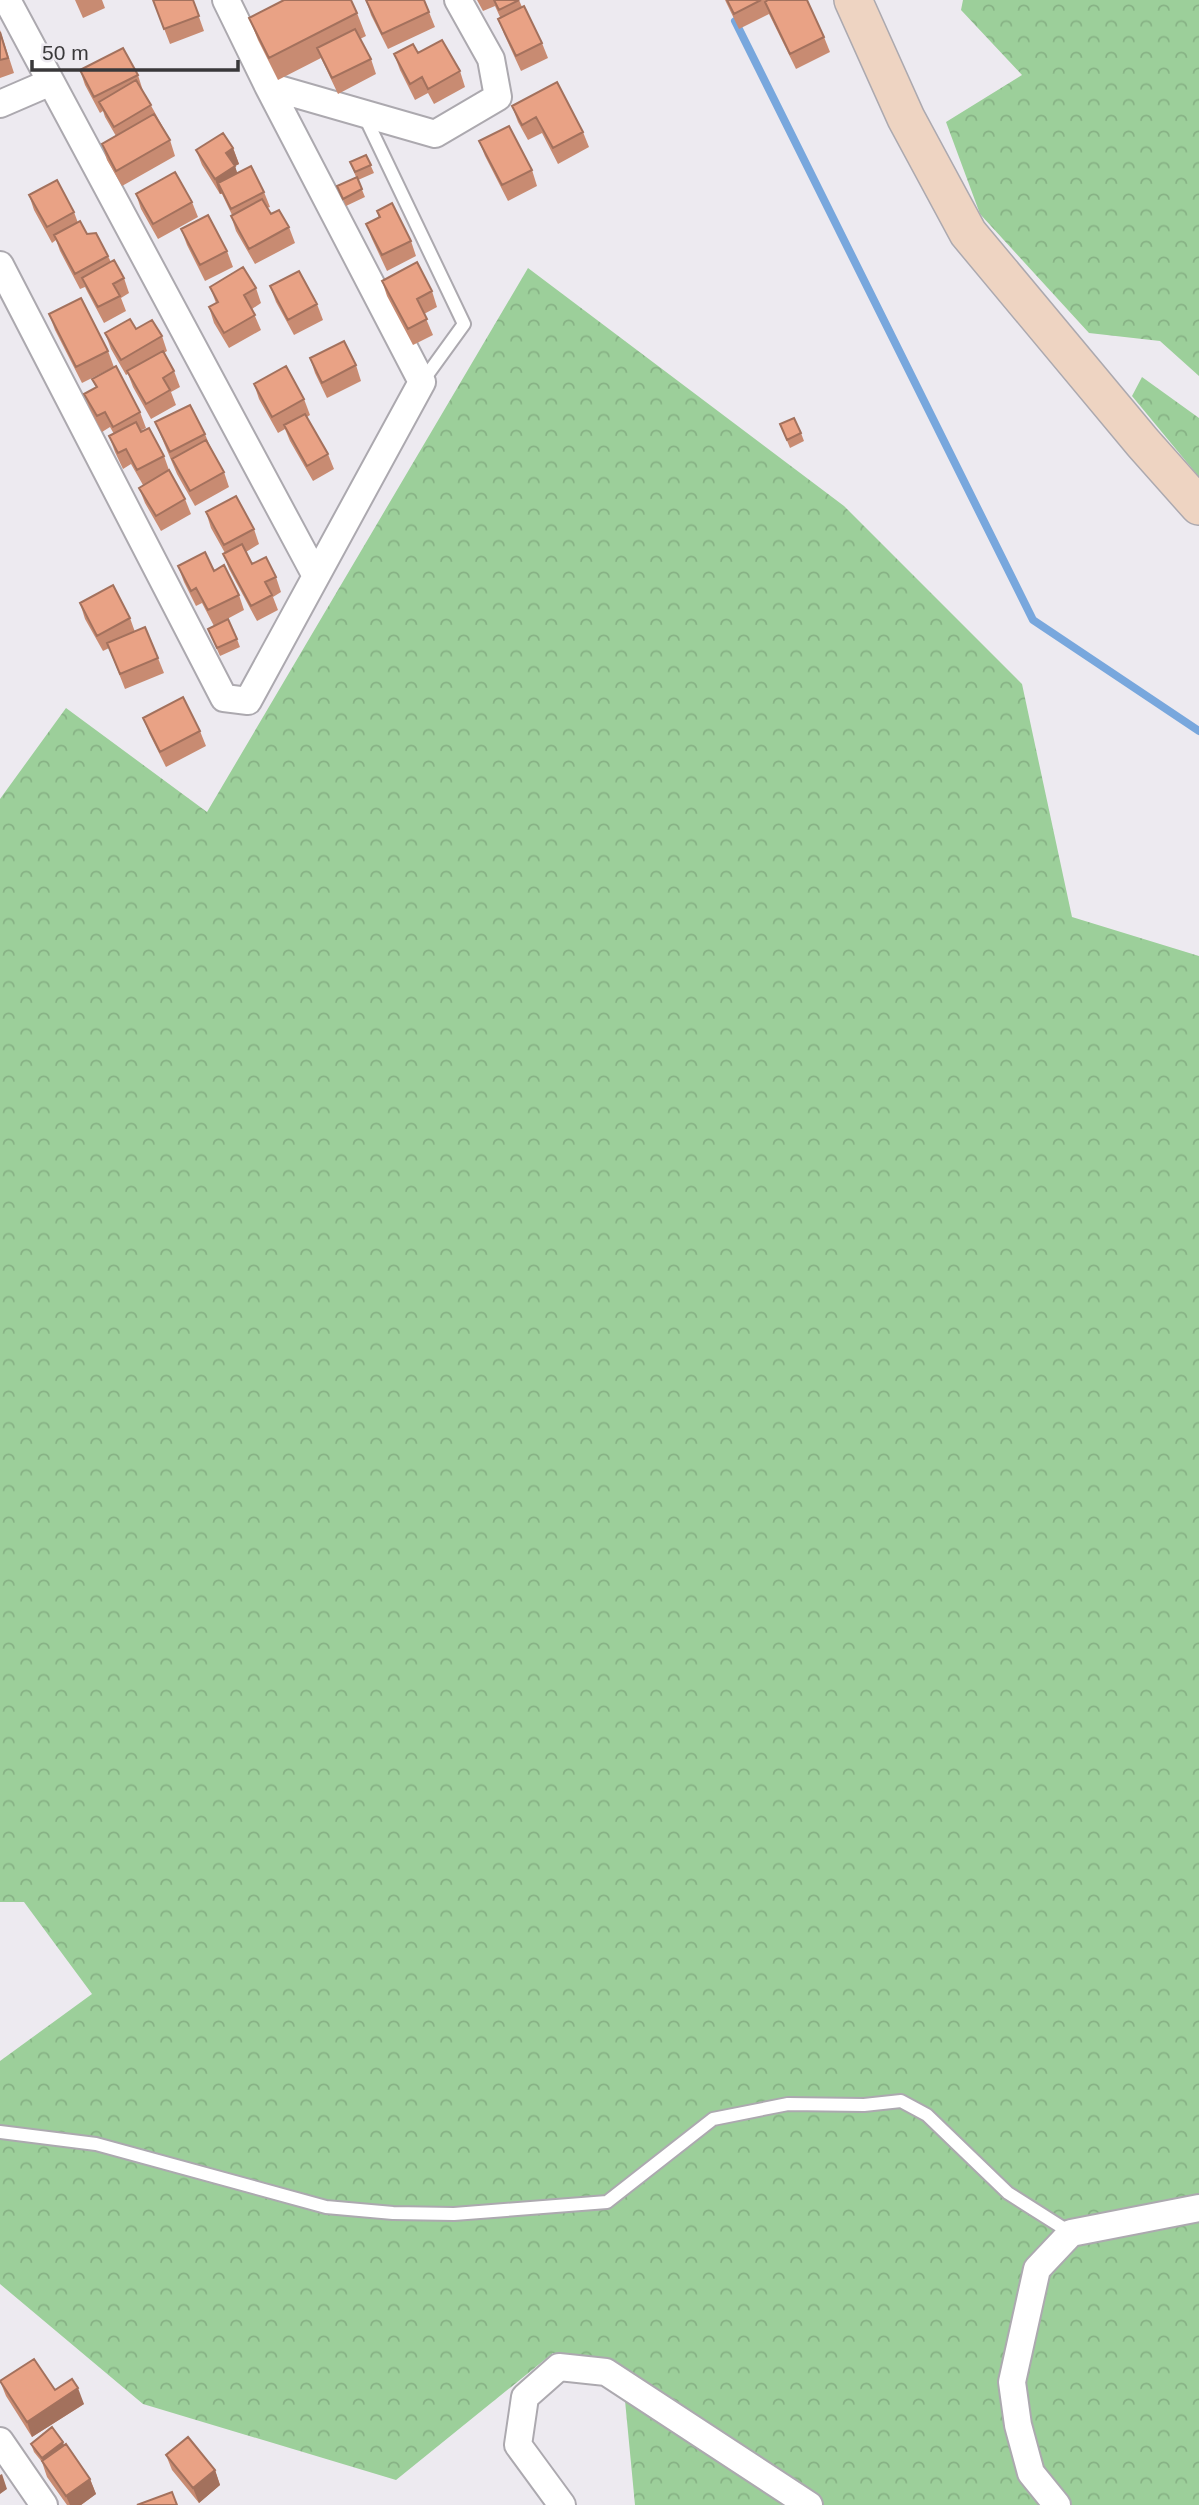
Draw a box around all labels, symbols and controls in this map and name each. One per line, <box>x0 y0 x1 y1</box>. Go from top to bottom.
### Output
scale bar <box>32 28 238 72</box>
text: 50 m <box>42 41 89 64</box>

